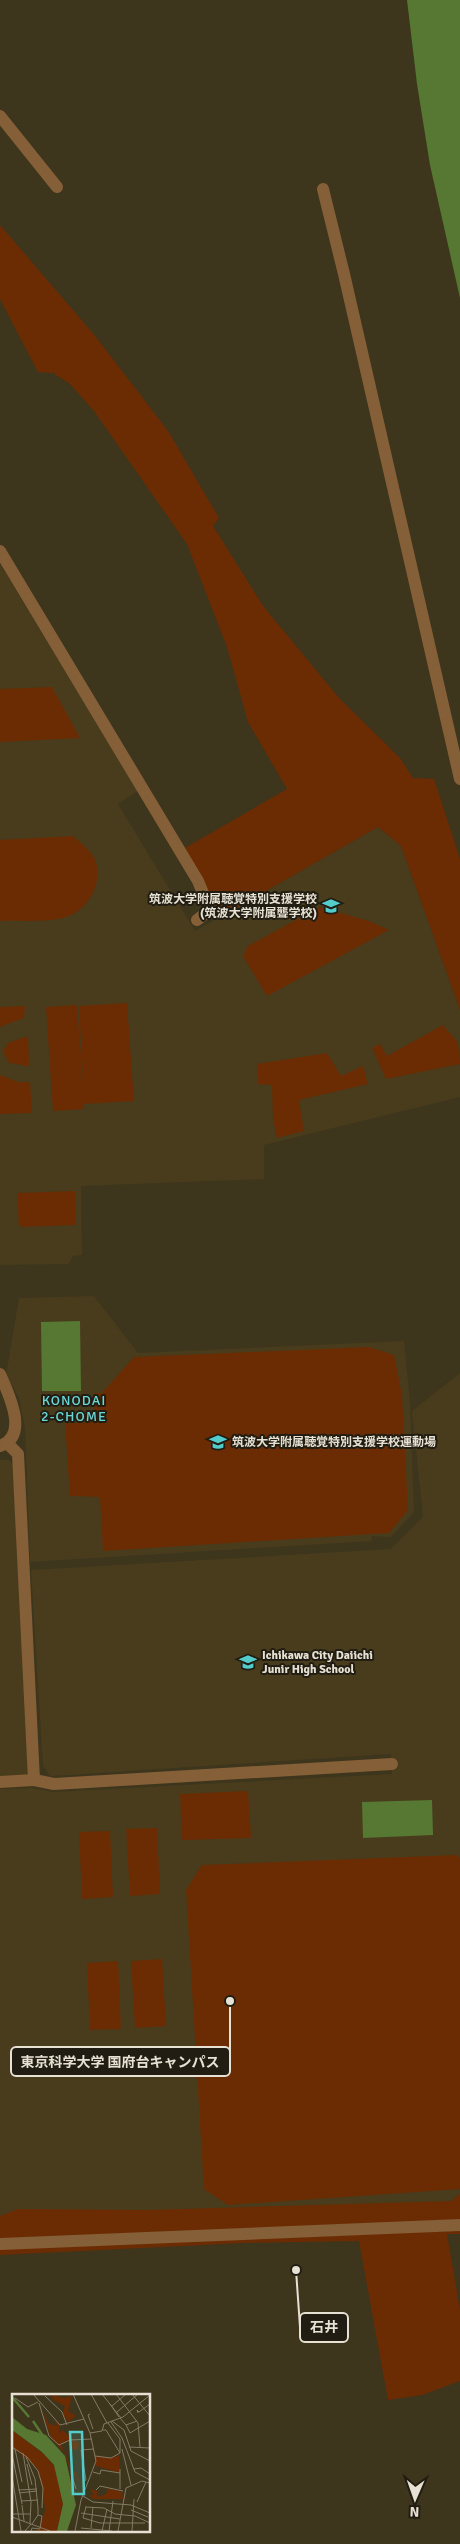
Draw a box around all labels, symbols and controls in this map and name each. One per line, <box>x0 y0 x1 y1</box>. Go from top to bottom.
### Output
place label: 筑波大学附属聴覚特別支援学校 (筑波大学附属聾学校) <box>149 892 317 921</box>
school or university icon: 筑波大学附属聴覚特別支援学校 (筑波大学附属聾学校) <box>321 896 341 916</box>
district label: KONODAI 2-CHOME <box>41 1392 107 1425</box>
school or university icon: 筑波大学附属聴覚特別支援学校運動場 <box>208 1432 228 1452</box>
place label: 筑波大学附属聴覚特別支援学校運動場 <box>232 1435 436 1450</box>
place label: Ichikawa City Daiichi Junir High School <box>262 1648 373 1677</box>
school or university icon: Ichikawa City Daiichi Junir High School <box>238 1652 258 1672</box>
callout: 東京科学大学 国府台キャンパス <box>11 2047 230 2076</box>
text: 東京科学大学 国府台キャンパス <box>20 2054 220 2071</box>
callout: 石井 <box>300 2313 348 2342</box>
text: 石井 <box>310 2319 338 2336</box>
inset map <box>12 2394 150 2532</box>
north arrow <box>390 2474 440 2524</box>
text: N <box>409 2503 420 2520</box>

